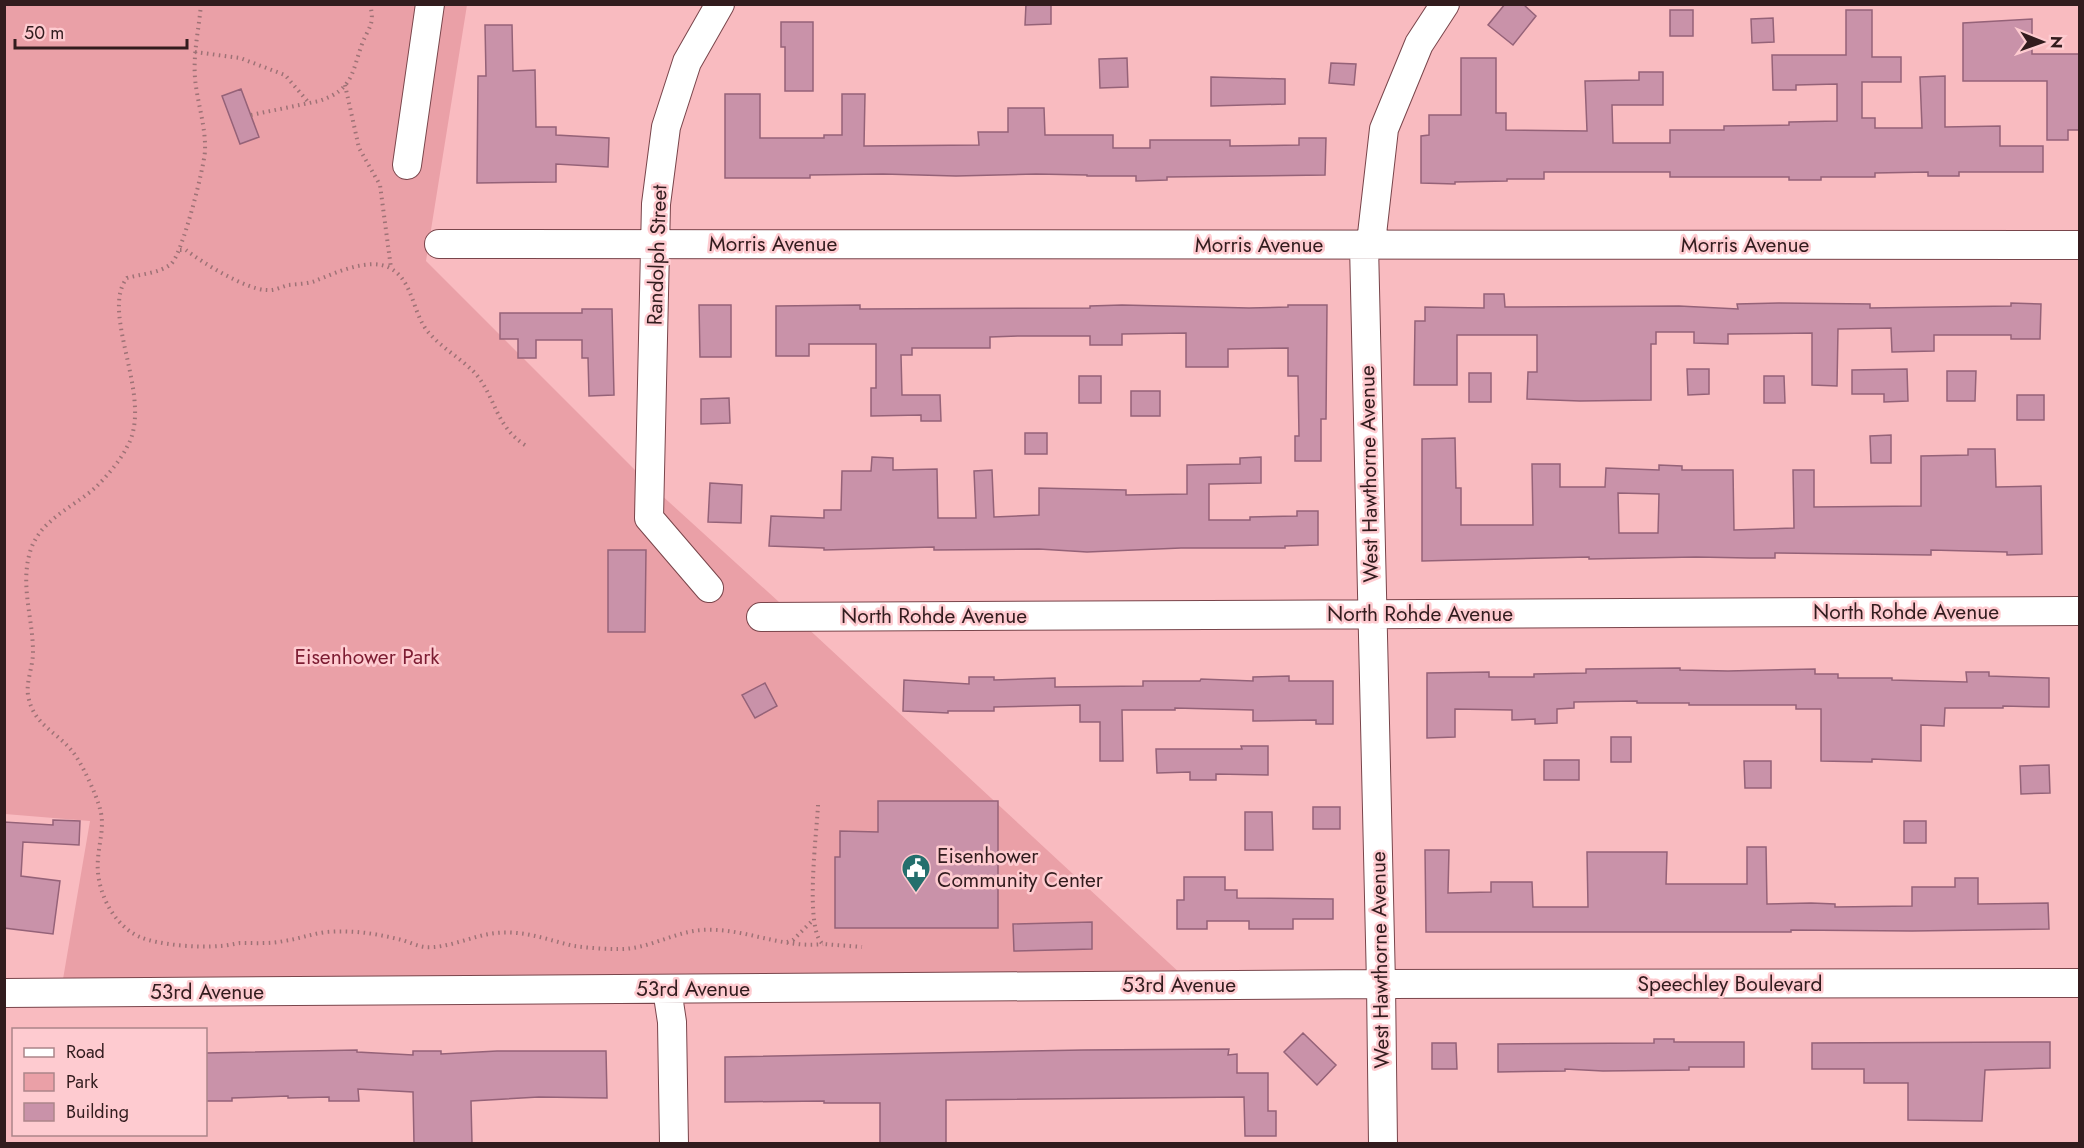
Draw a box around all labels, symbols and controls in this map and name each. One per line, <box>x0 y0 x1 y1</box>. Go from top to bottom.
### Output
scale bar <box>15 12 188 50</box>
north arrow <box>2012 12 2072 72</box>
text: 50 m <box>24 20 64 46</box>
text: N <box>2045 36 2068 49</box>
street label: Randolph Street <box>640 184 674 326</box>
street label: Morris Avenue <box>709 229 837 259</box>
street label: Morris Avenue <box>1195 230 1323 260</box>
street label: Morris Avenue <box>1681 230 1809 260</box>
street label: West Hawthorne Avenue <box>1352 365 1386 583</box>
street label: North Rohde Avenue <box>1813 597 1999 627</box>
street label: North Rohde Avenue <box>1327 599 1513 629</box>
street label: North Rohde Avenue <box>841 601 1027 631</box>
park label: Eisenhower Park <box>294 642 440 672</box>
place label: Eisenhower Community Center <box>937 841 1104 895</box>
street label: West Hawthorne Avenue <box>1363 851 1397 1069</box>
public building icon: Eisenhower Community Center <box>900 852 932 894</box>
street label: Speechley Boulevard <box>1637 969 1823 999</box>
street label: 53rd Avenue <box>1122 970 1236 1000</box>
street label: 53rd Avenue <box>636 974 750 1004</box>
street label: 53rd Avenue <box>150 977 264 1007</box>
legend <box>12 1028 207 1136</box>
text: Road <box>66 1039 105 1065</box>
text: Park <box>66 1069 98 1095</box>
text: Building <box>66 1099 129 1125</box>

